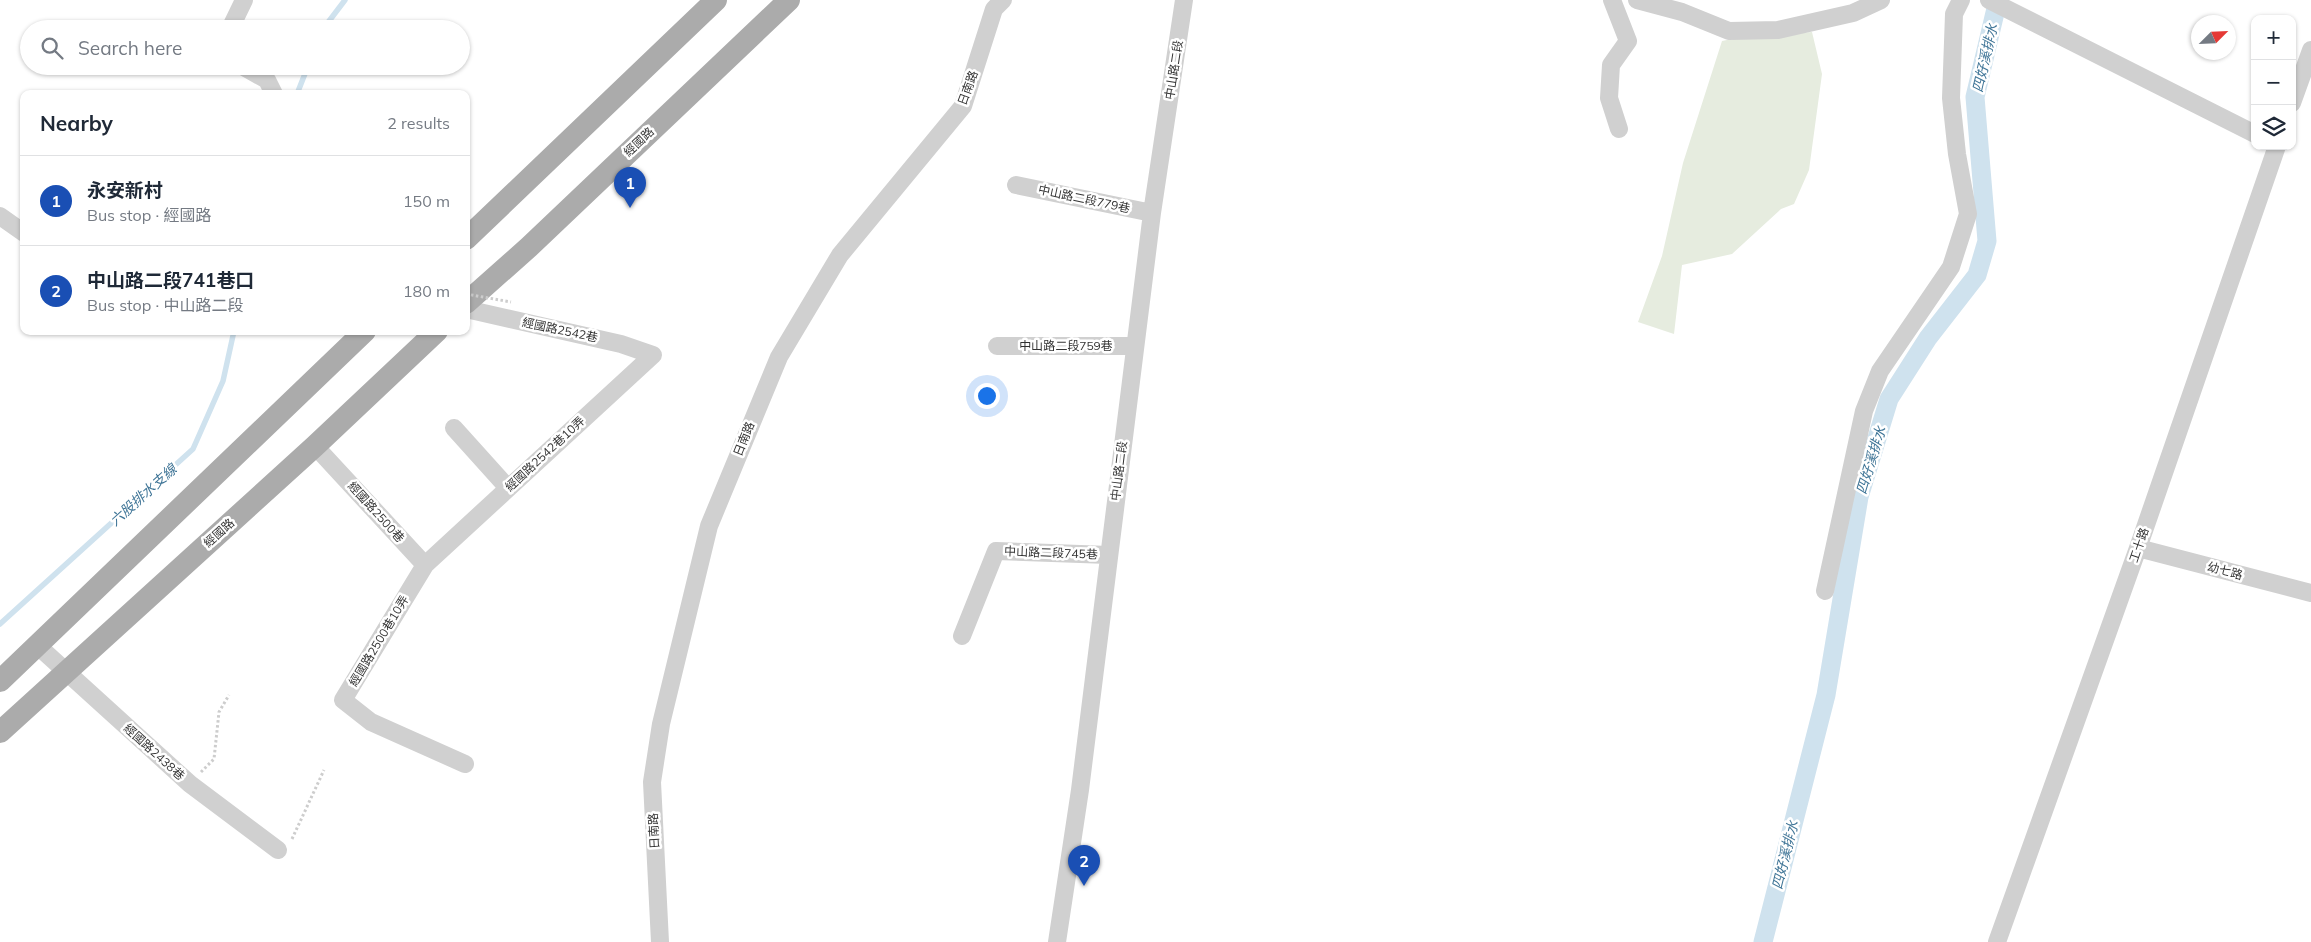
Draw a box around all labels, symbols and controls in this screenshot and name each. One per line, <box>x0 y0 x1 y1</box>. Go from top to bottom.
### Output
north arrow <box>2191 15 2236 60</box>
map controls <box>2251 15 2296 150</box>
button: + <box>2251 15 2296 60</box>
search box <box>20 20 470 75</box>
water label: 四好溪排水 <box>1968 21 2002 94</box>
icon: search <box>38 34 66 62</box>
text: Search here <box>78 36 182 60</box>
street label: 中山路二段 <box>1161 39 1186 101</box>
button: − <box>2251 60 2296 105</box>
street label: 日南路 <box>954 68 981 107</box>
button: layers <box>2251 105 2296 150</box>
text: Nearby <box>40 110 113 136</box>
text: 2 results <box>387 113 450 133</box>
street label: 經國路 <box>620 124 657 159</box>
pin: 1 <box>614 167 646 208</box>
text: 永安新村 <box>87 178 163 202</box>
street label: 中山路二段779巷 <box>1037 181 1131 216</box>
text: 1 <box>51 191 61 211</box>
text: 150 m <box>403 191 450 211</box>
text: Bus stop · 經國路 <box>87 205 211 225</box>
text: 中山路二段741巷口 <box>87 268 254 292</box>
text: 2 <box>51 281 61 301</box>
text: 180 m <box>403 281 450 301</box>
text: Bus stop · 中山路二段 <box>87 295 243 315</box>
street label: 經國路2542巷 <box>521 314 599 345</box>
street label: 中山路二段759巷 <box>1019 338 1113 353</box>
your location <box>974 383 1000 409</box>
street label: 經國路2542巷10弄 <box>502 413 588 494</box>
street label: 日南路 <box>730 419 757 458</box>
water label: 四好溪排水 <box>1852 423 1890 496</box>
street label: 中山路二段 <box>1107 440 1130 502</box>
water label: 六股排水支線 <box>106 459 182 530</box>
street label: 經國路2500巷 <box>345 478 408 545</box>
street label: 經國路 <box>200 515 237 550</box>
street label: 工十路 <box>2126 525 2151 564</box>
street label: 中山路二段745巷 <box>1004 543 1098 562</box>
street label: 幼七路 <box>2206 559 2244 582</box>
street label: 經國路2500巷10弄 <box>346 593 412 689</box>
street label: 經國路2438巷 <box>121 720 188 783</box>
street label: 日南路 <box>645 813 662 849</box>
water label: 四好溪排水 <box>1768 818 1802 891</box>
pin: 2 <box>1068 845 1100 886</box>

